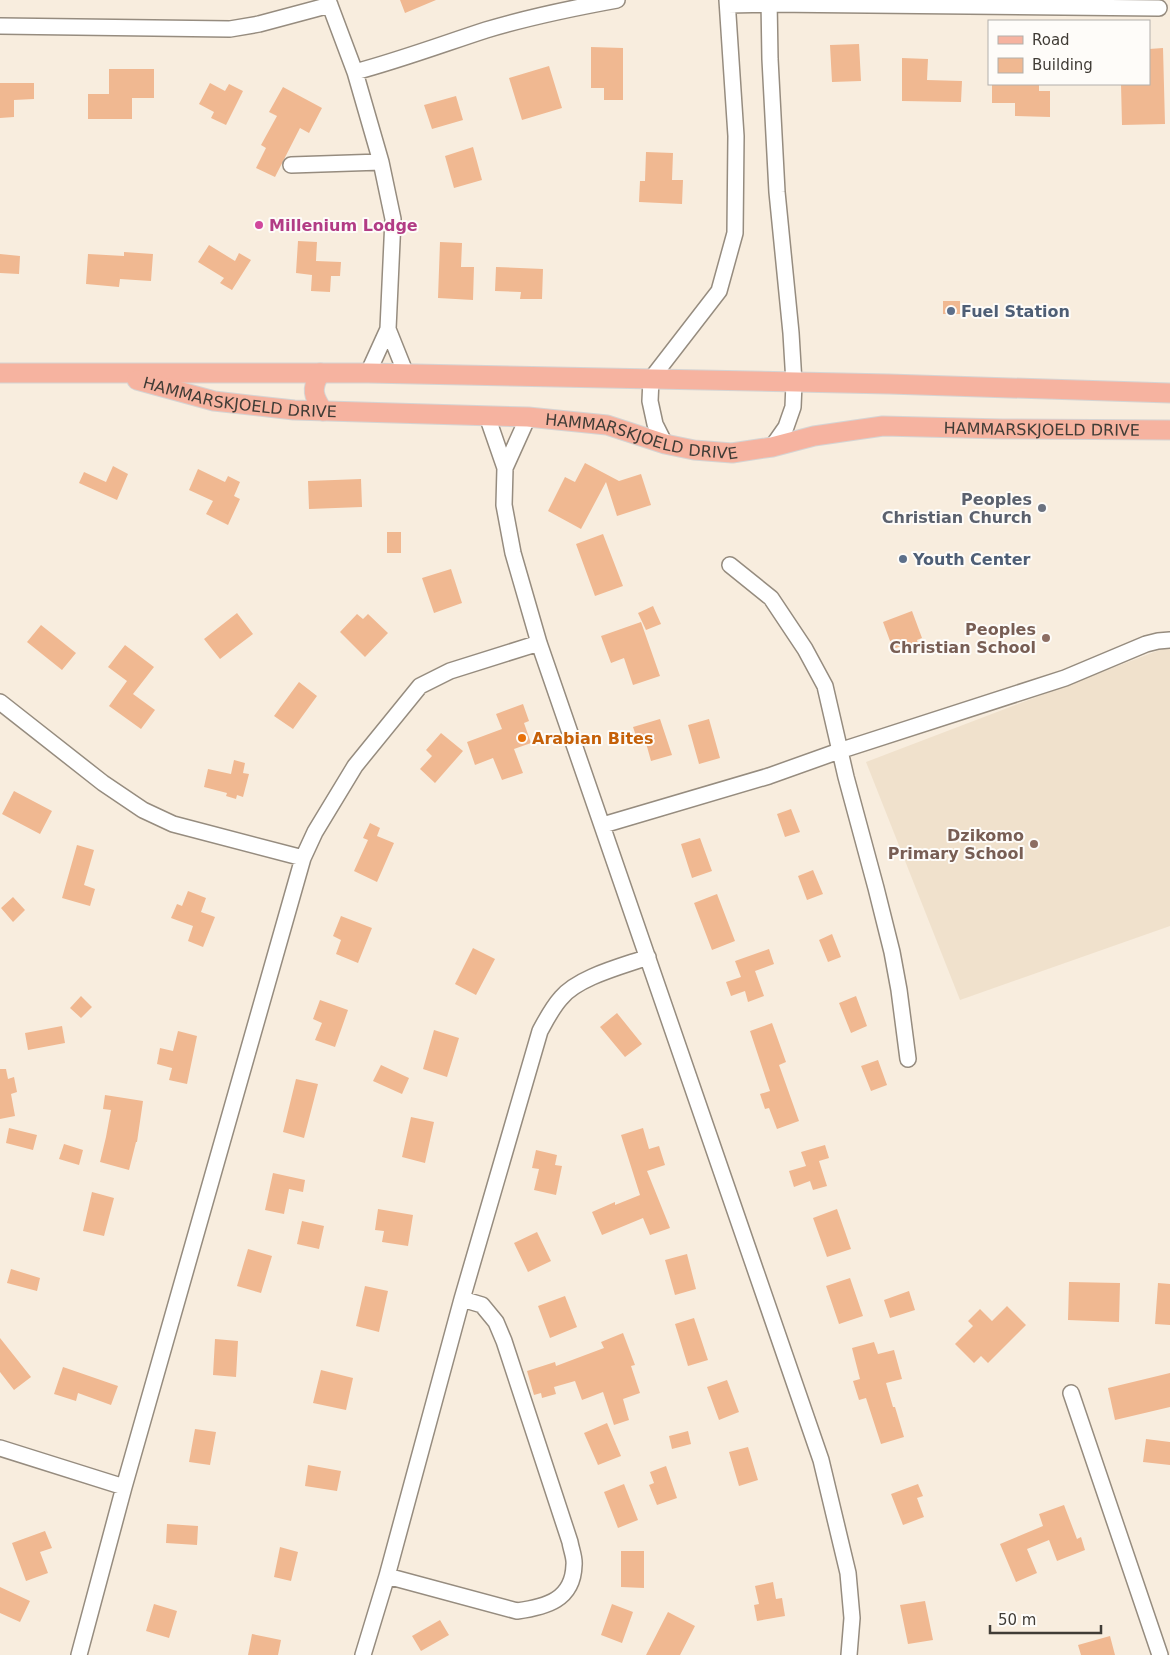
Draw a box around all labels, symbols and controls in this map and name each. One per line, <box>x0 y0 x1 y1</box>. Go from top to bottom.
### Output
legend <box>988 20 1150 85</box>
text: Road <box>1032 31 1070 49</box>
text: Building <box>1032 56 1093 74</box>
place label: Millenium Lodge <box>269 216 418 235</box>
marker: Millenium Lodge <box>253 219 265 231</box>
place label: Fuel Station <box>961 302 1070 321</box>
marker: Fuel Station <box>945 305 957 317</box>
street label: HAMMARSKJOELD DRIVE <box>141 373 337 421</box>
street label: HAMMARSKJOELD DRIVE <box>544 410 739 464</box>
street label: HAMMARSKJOELD DRIVE <box>943 419 1140 440</box>
place label: Peoples Christian Church <box>882 490 1032 527</box>
marker: Peoples Christian Church <box>1036 502 1048 514</box>
place label: Youth Center <box>912 550 1031 569</box>
marker: Youth Center <box>897 553 909 565</box>
place label: Peoples Christian School <box>889 620 1036 657</box>
marker: Peoples Christian School <box>1040 632 1052 644</box>
place label: Arabian Bites <box>532 729 653 748</box>
marker: Arabian Bites <box>516 732 528 744</box>
place label: Dzikomo Primary School <box>888 826 1024 863</box>
marker: Dzikomo Primary School <box>1028 838 1040 850</box>
scale bar <box>990 1602 1101 1634</box>
text: 50 m <box>998 1611 1036 1629</box>

